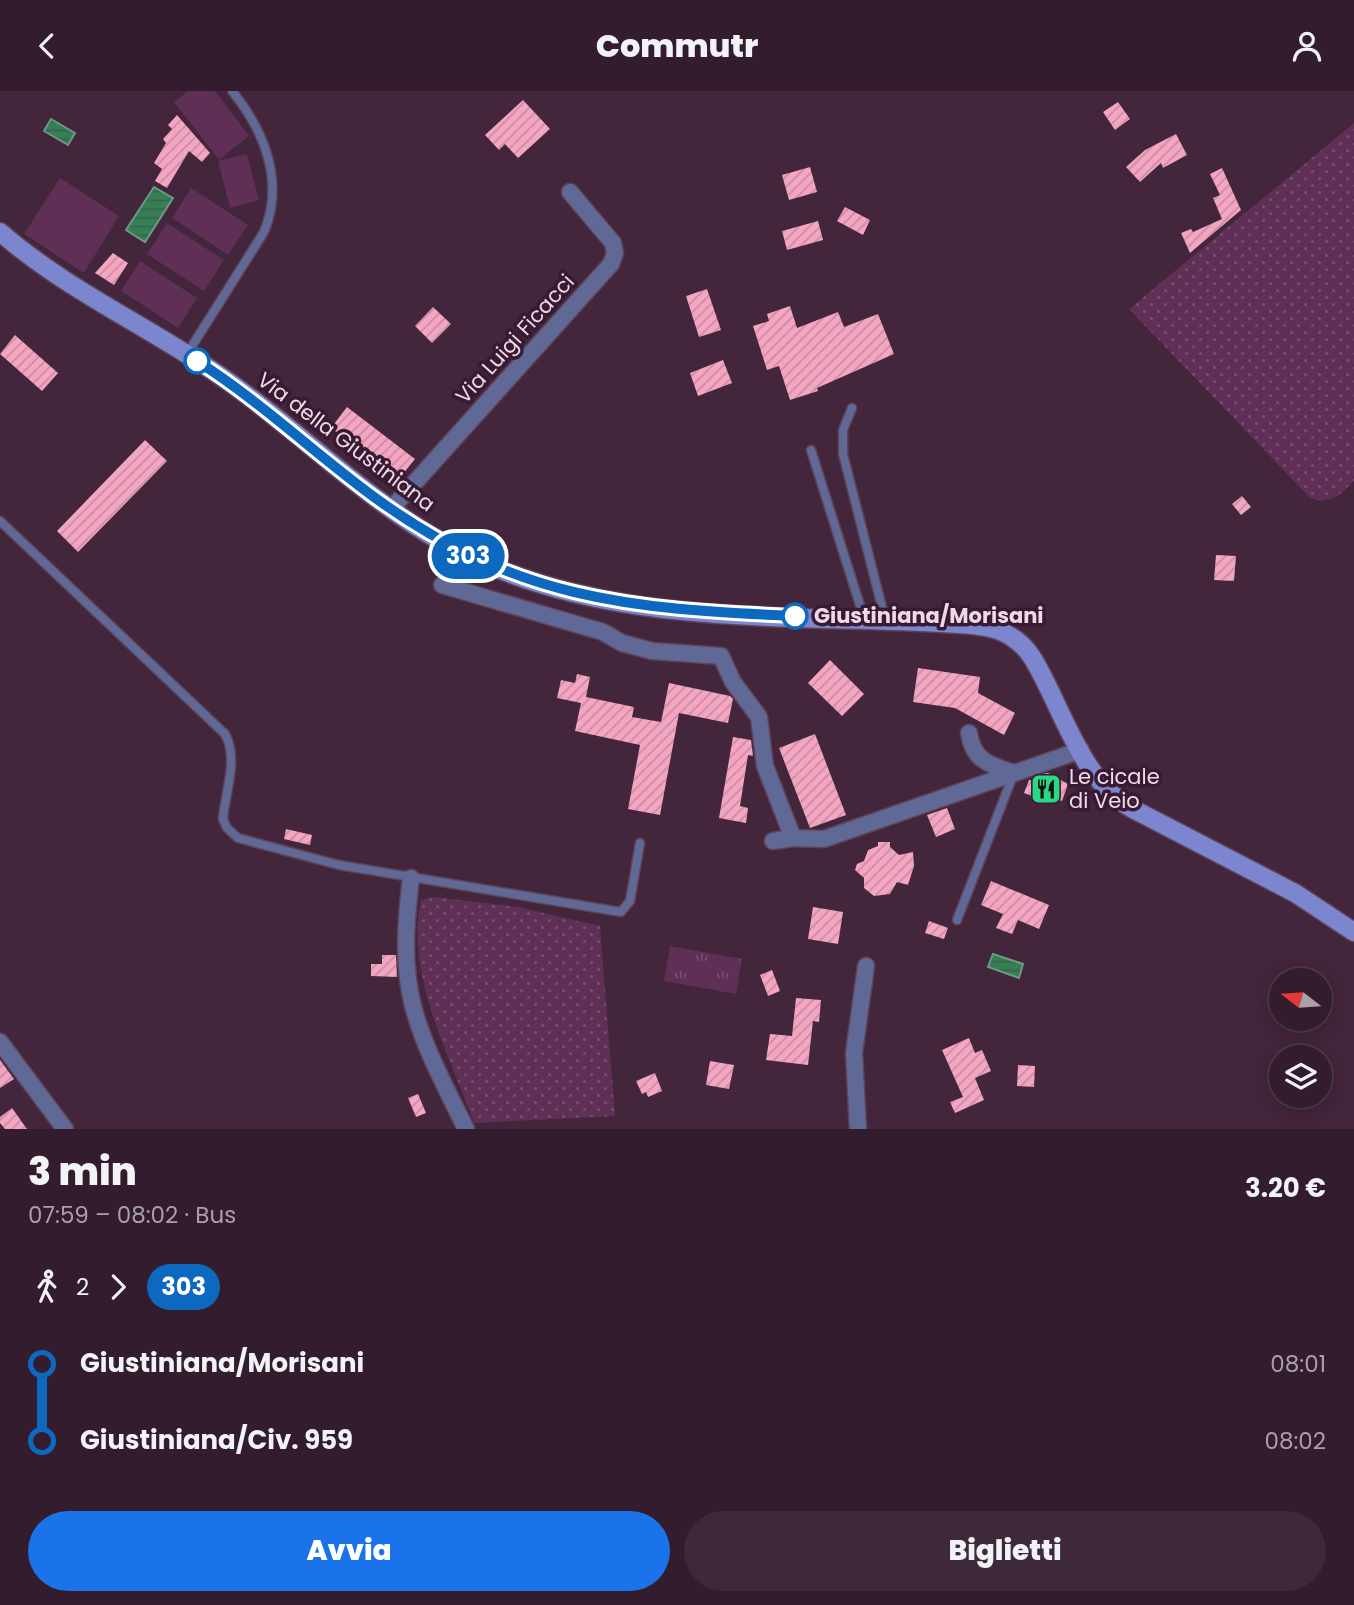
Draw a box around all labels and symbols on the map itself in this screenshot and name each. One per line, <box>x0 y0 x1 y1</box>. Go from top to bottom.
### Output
street label: Via Luigi Ficacci <box>449 268 581 410</box>
unlabelled marker <box>184 348 210 374</box>
street label: Via della Giustiniana <box>251 365 441 518</box>
line badge: 303 <box>428 533 508 579</box>
place label: Giustiniana/Morisani <box>814 601 1044 630</box>
marker: Giustiniana/Morisani <box>782 603 808 629</box>
place label: Le cicale di Veio <box>1069 762 1160 815</box>
restaurant icon: Le cicale di Veio <box>1029 772 1063 806</box>
north arrow <box>1269 968 1332 1031</box>

